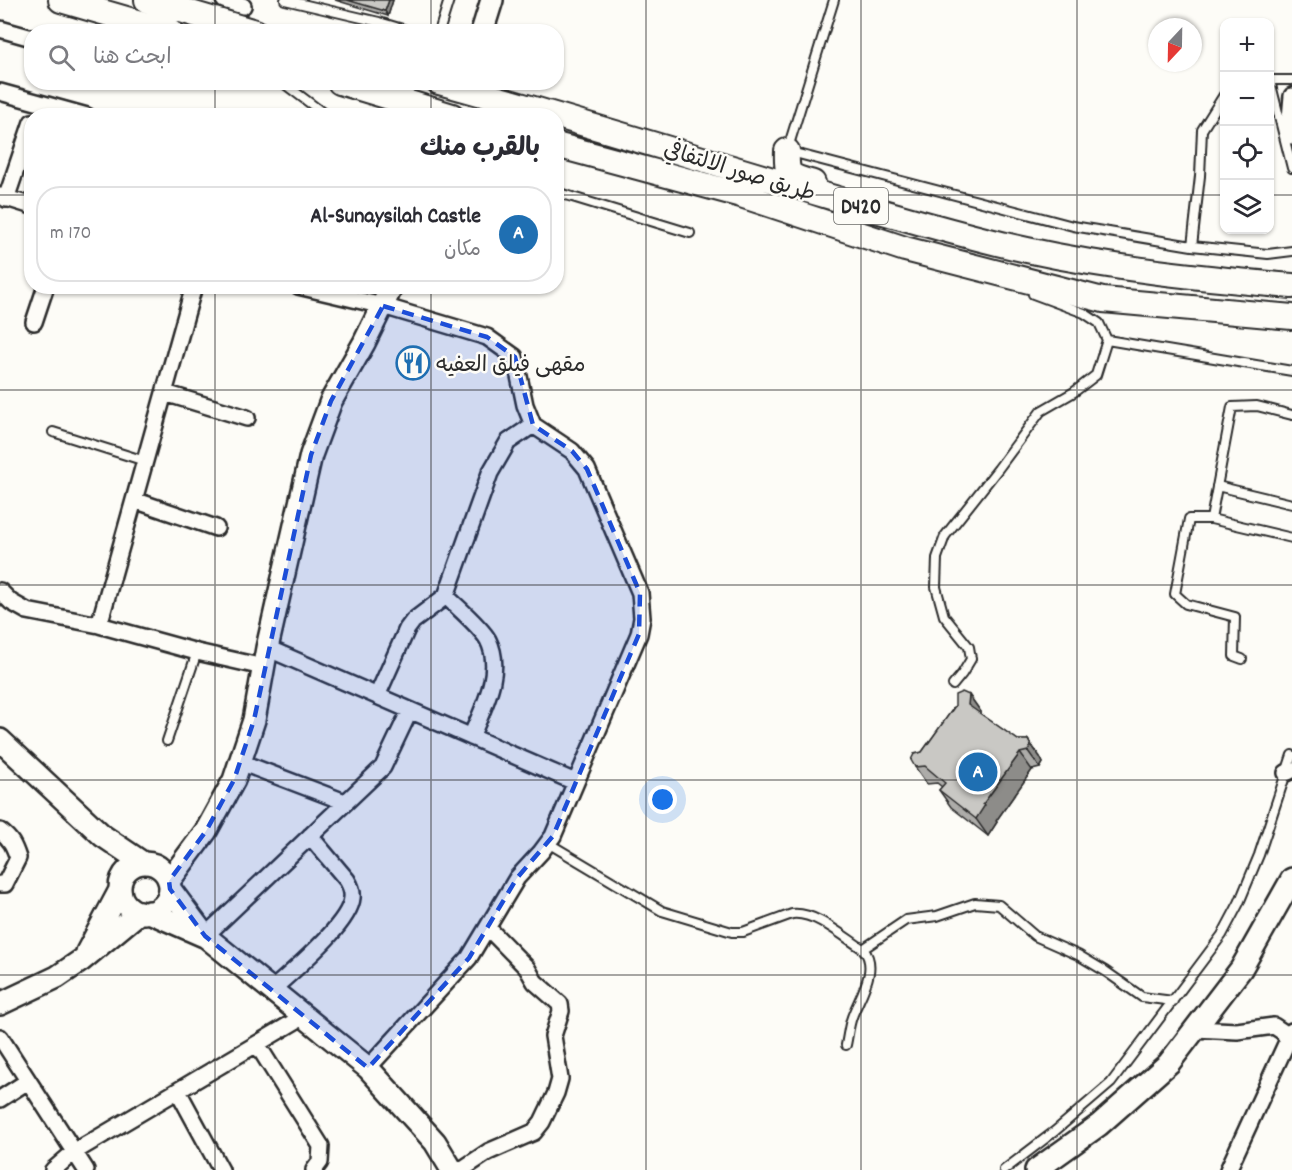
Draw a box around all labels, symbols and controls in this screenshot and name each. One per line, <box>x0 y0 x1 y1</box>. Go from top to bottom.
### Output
north arrow <box>1148 18 1202 72</box>
map controls <box>1220 18 1274 234</box>
button: + <box>1220 18 1274 72</box>
search box <box>24 24 564 90</box>
icon: search <box>45 41 78 74</box>
text: ابحث هنا <box>93 43 172 74</box>
button: − <box>1220 72 1274 126</box>
button: locate <box>1220 126 1274 180</box>
text: بالقرب منك <box>420 131 540 168</box>
street label: طريق صور الالتفافي <box>659 135 819 211</box>
button: layers <box>1220 180 1274 234</box>
road number: D420 <box>834 188 888 224</box>
text: Al-Sunaysilah Castle <box>310 202 481 233</box>
text: 170 m <box>50 220 91 248</box>
text: A <box>513 220 524 248</box>
text: مكان <box>444 237 481 265</box>
restaurant icon: مقهى فيلق العفيه <box>395 345 431 381</box>
place label: مقهى فيلق العفيه <box>436 351 585 382</box>
pin: A <box>958 750 998 794</box>
your location <box>648 785 677 814</box>

